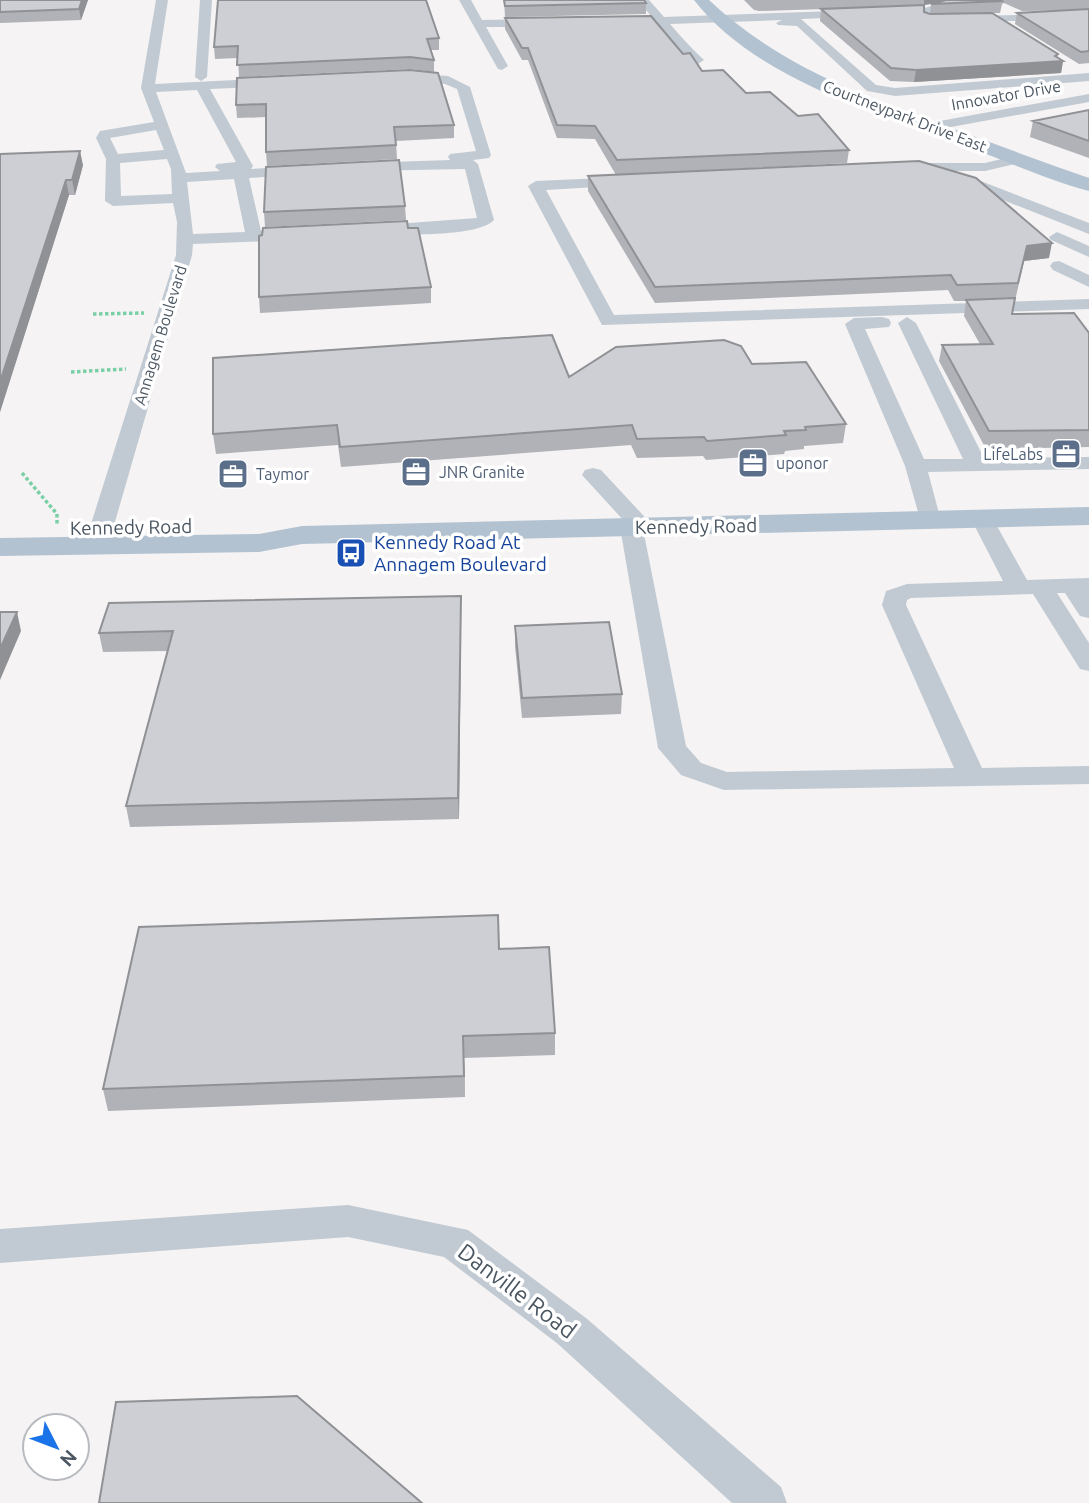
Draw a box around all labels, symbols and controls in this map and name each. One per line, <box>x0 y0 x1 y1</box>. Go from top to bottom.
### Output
street label: Courtneypark Drive East <box>821 76 990 156</box>
street label: Innovator Drive <box>950 77 1062 113</box>
street label: Annagem Boulevard <box>130 263 190 407</box>
office icon: LifeLabs <box>1049 437 1083 471</box>
place label: LifeLabs <box>983 445 1043 463</box>
office icon: uponor <box>736 446 770 480</box>
place label: uponor <box>776 454 828 472</box>
office icon: JNR Granite <box>399 455 433 489</box>
office icon: Taymor <box>216 457 250 491</box>
place label: JNR Granite <box>439 463 525 481</box>
place label: Taymor <box>256 465 309 483</box>
street label: Kennedy Road <box>635 514 757 538</box>
street label: Kennedy Road <box>70 515 192 539</box>
place label: Kennedy Road At Annagem Boulevard <box>374 531 547 575</box>
bus stop icon: Kennedy Road At Annagem Boulevard <box>334 536 368 570</box>
street label: Danville Road <box>453 1238 581 1343</box>
north arrow <box>21 1412 91 1482</box>
text: N <box>56 1446 82 1471</box>

